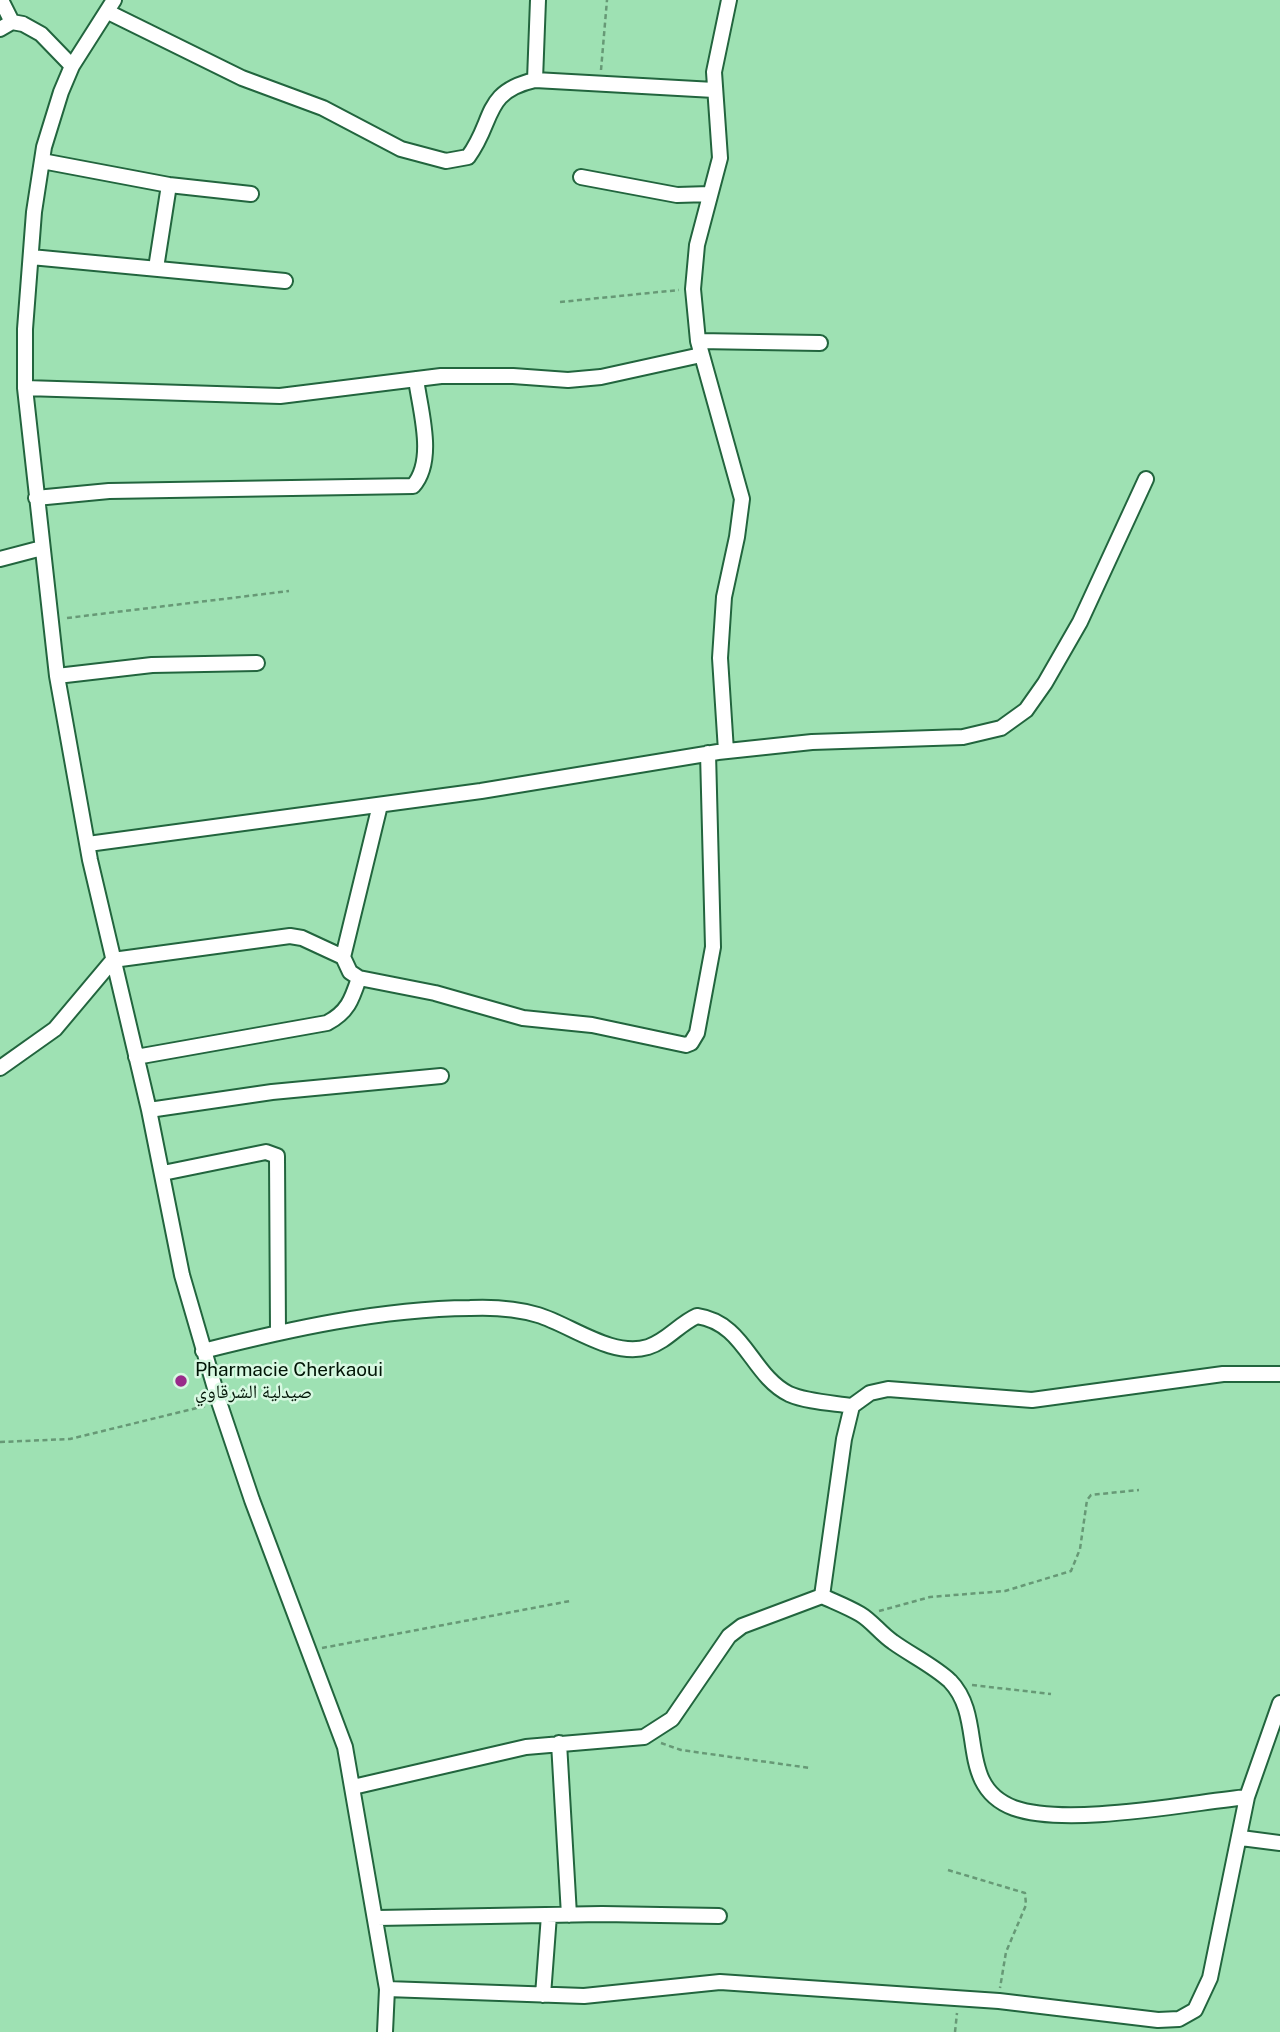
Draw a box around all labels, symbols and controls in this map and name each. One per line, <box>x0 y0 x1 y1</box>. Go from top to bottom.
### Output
place label: Pharmacie Cherkaoui صيدلية الشرقاوي <box>195 1359 383 1403</box>
marker: Pharmacie Cherkaoui صيدلية الشرقاوي <box>173 1373 189 1389</box>

